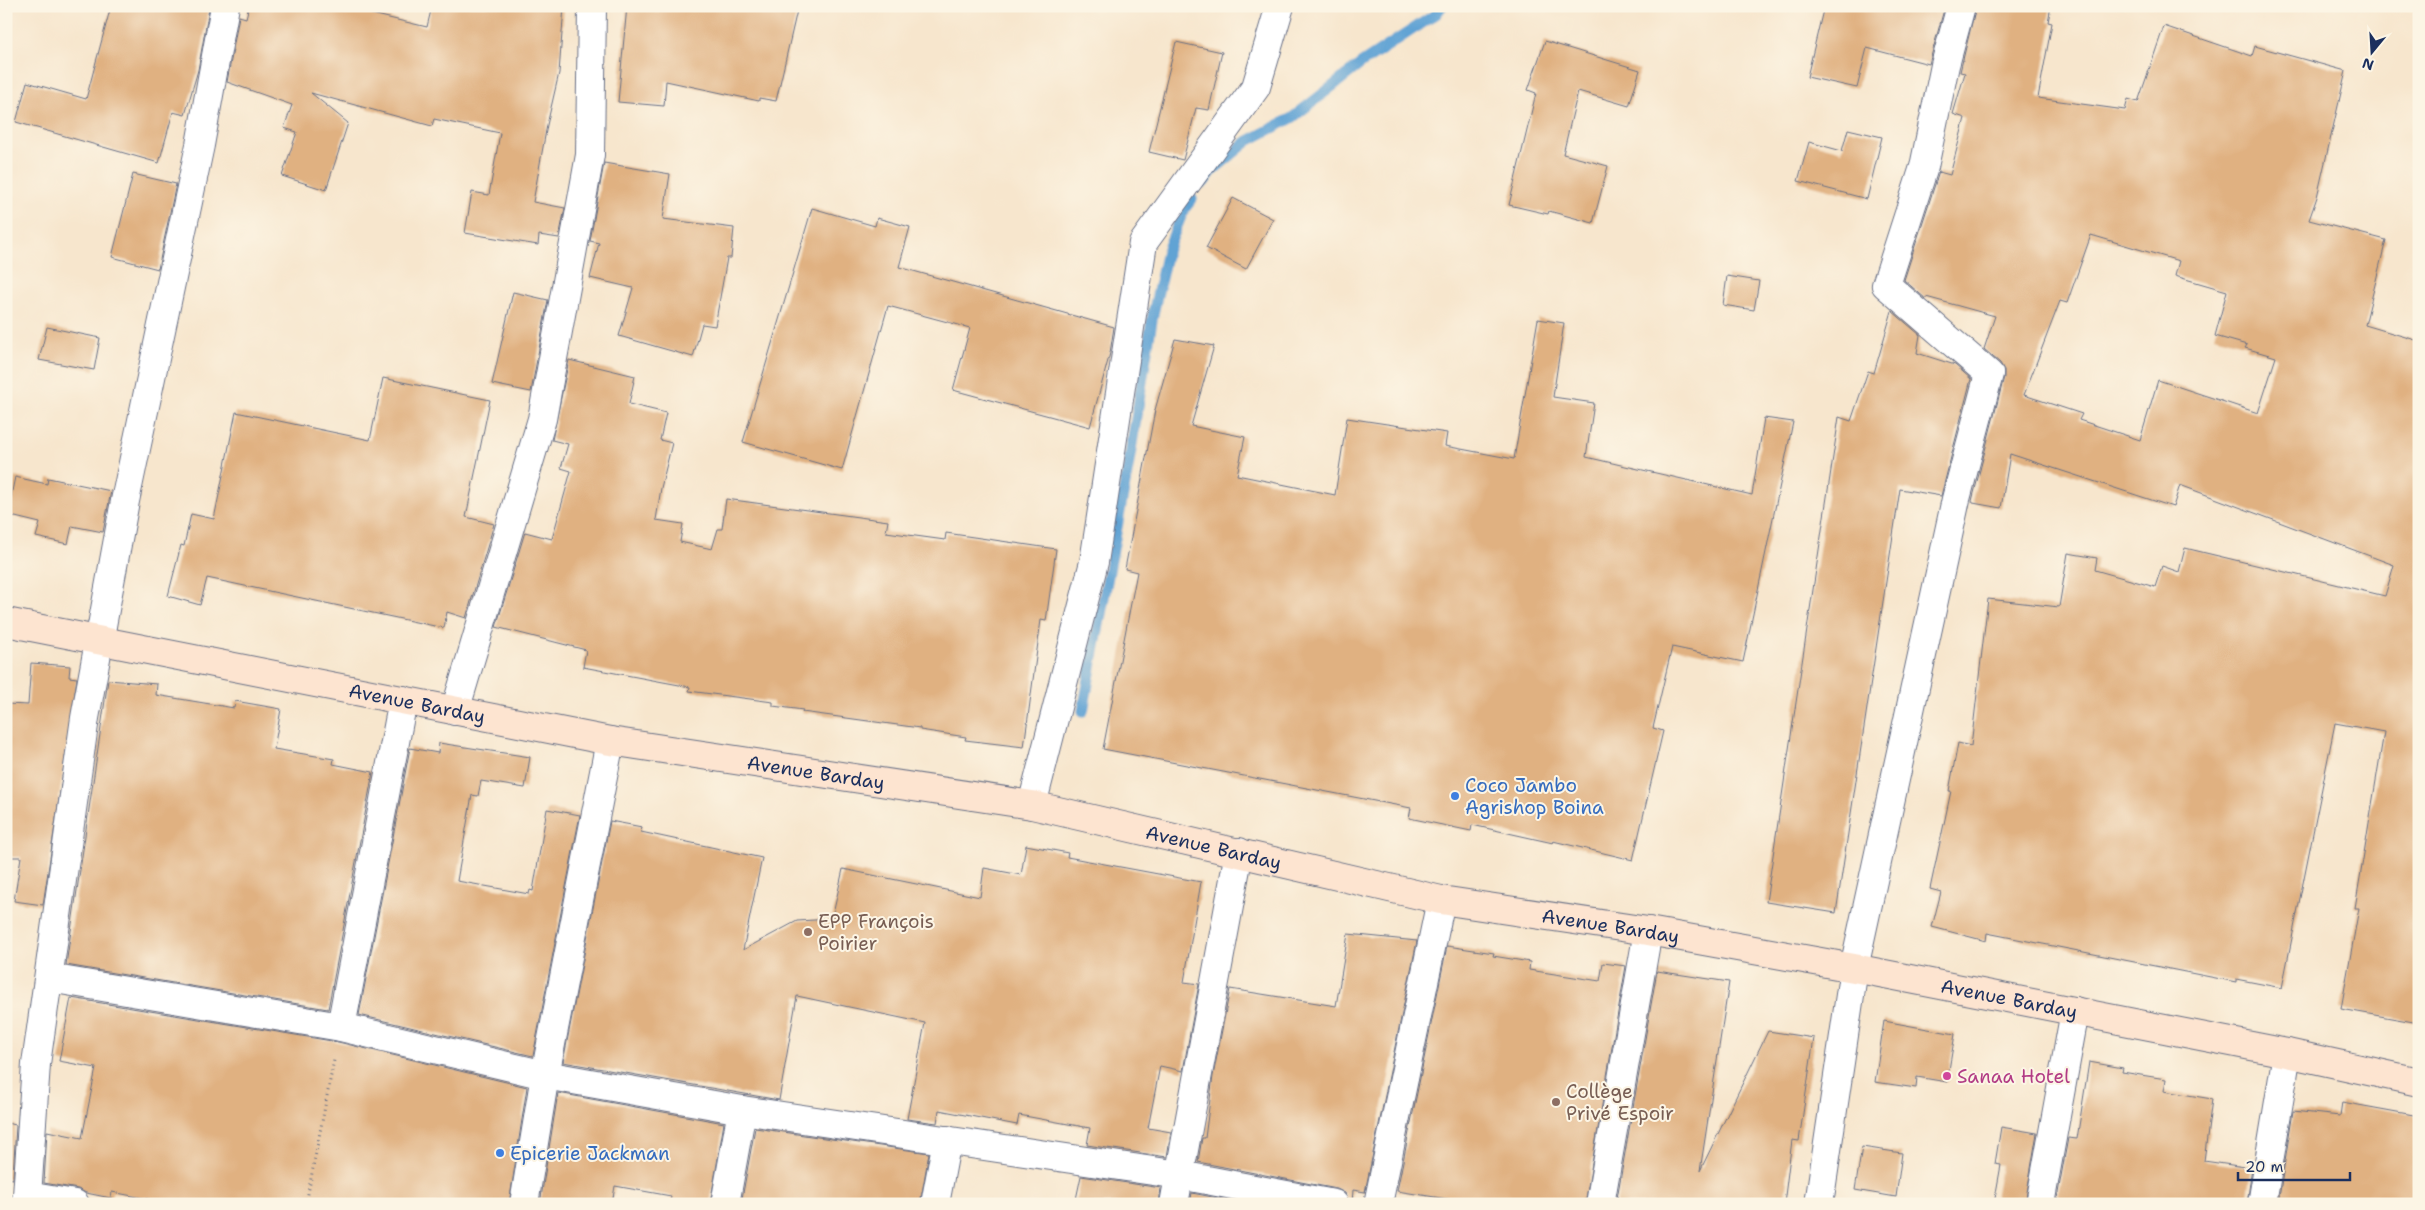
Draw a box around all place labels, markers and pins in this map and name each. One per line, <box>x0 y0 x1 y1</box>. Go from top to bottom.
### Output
place label: Coco Jambo Agrishop Boina <box>1465 773 1604 820</box>
marker: Coco Jambo Agrishop Boina <box>1449 790 1461 802</box>
place label: EPP François Poirier <box>818 909 934 956</box>
marker: EPP François Poirier <box>802 926 814 938</box>
place label: Sanaa Hotel <box>1957 1064 2070 1089</box>
marker: Sanaa Hotel <box>1941 1070 1953 1082</box>
place label: Collège Privé Espoir <box>1566 1079 1674 1126</box>
marker: Collège Privé Espoir <box>1550 1096 1562 1108</box>
place label: Epicerie Jackman <box>510 1141 670 1166</box>
marker: Epicerie Jackman <box>494 1147 506 1159</box>

